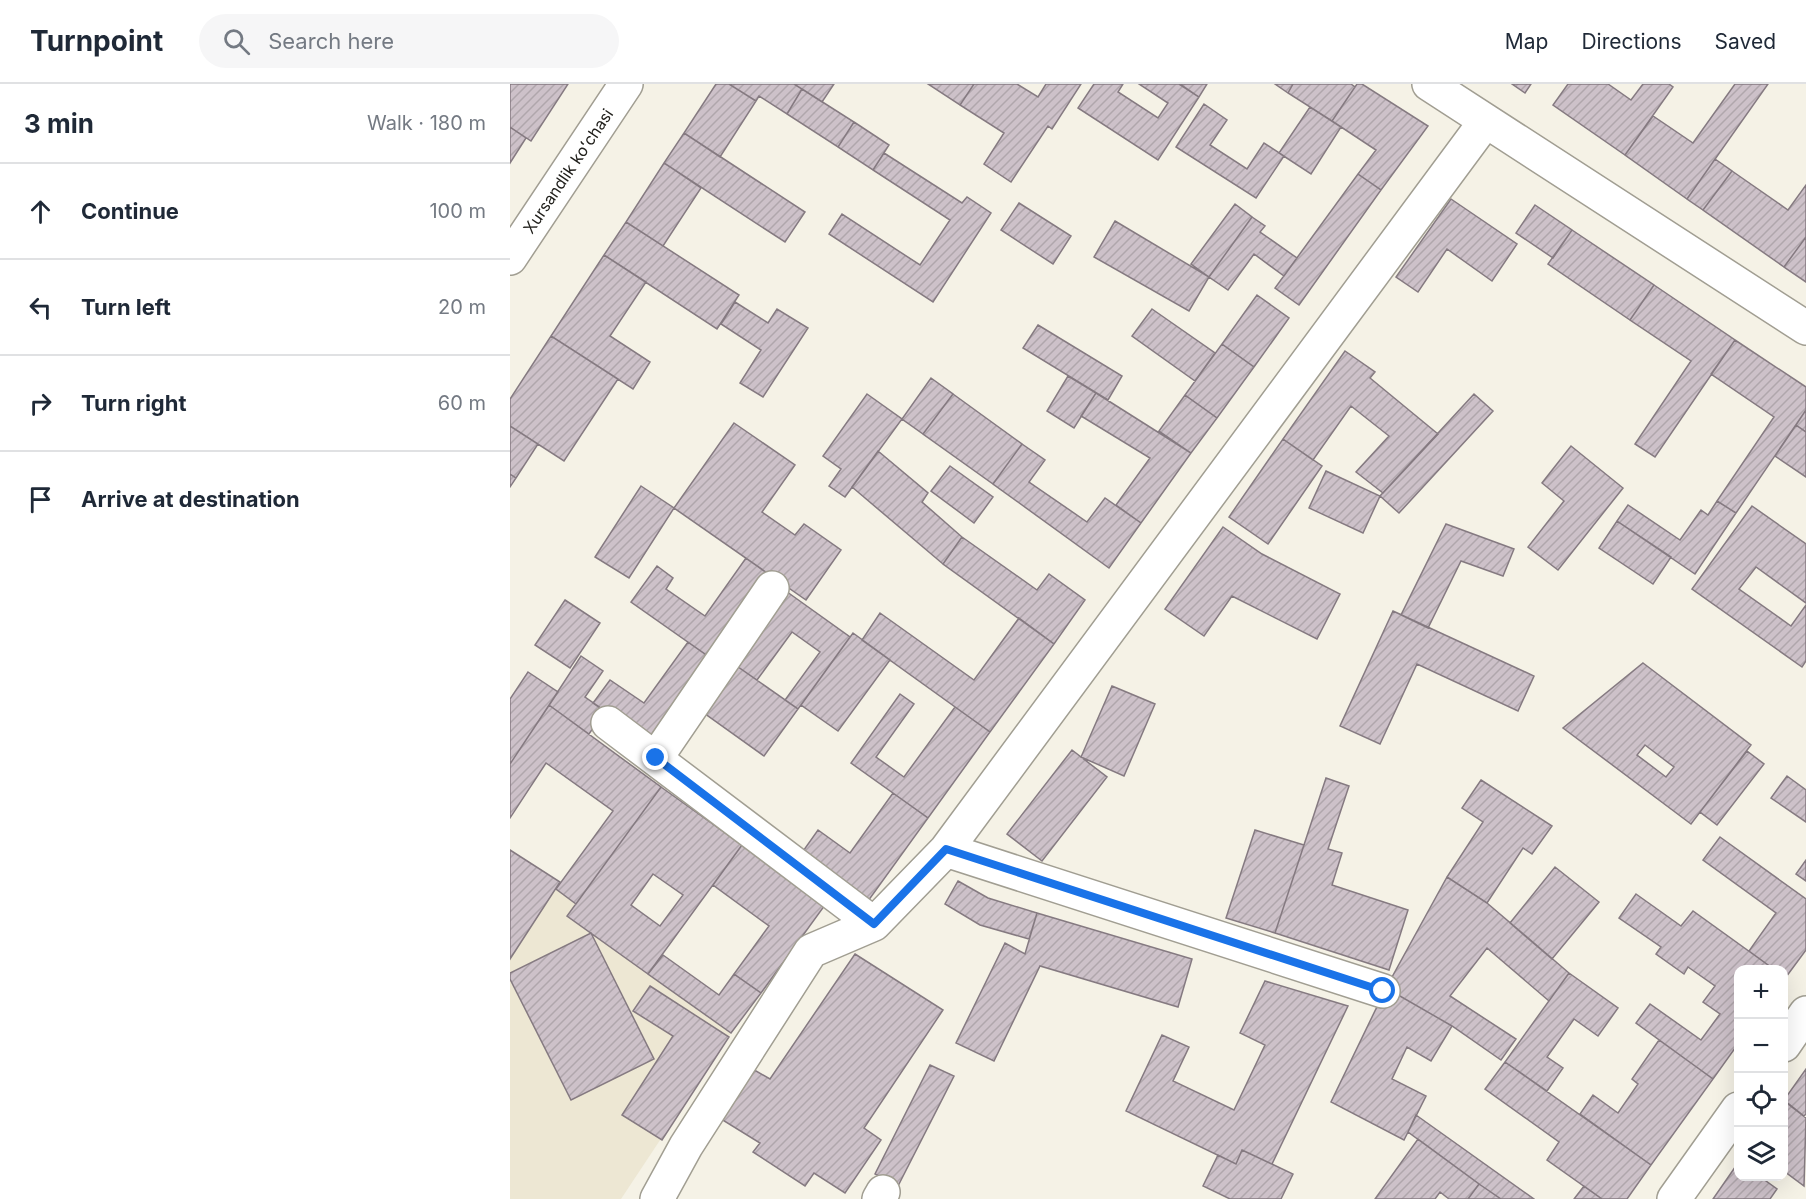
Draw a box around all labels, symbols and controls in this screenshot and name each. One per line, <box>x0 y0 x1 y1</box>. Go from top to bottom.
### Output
search box <box>199 14 619 68</box>
text: Turnpoint <box>30 24 163 58</box>
icon: search <box>220 25 253 58</box>
text: Search here <box>268 28 394 54</box>
text: Map <box>1505 29 1548 54</box>
text: Directions <box>1581 29 1682 54</box>
text: Saved <box>1715 29 1776 54</box>
street label: Xursandlik koʻchasi <box>519 105 617 237</box>
text: 3 min <box>24 108 94 139</box>
text: Walk · 180 m <box>367 111 486 135</box>
icon: ahead <box>24 195 57 228</box>
text: Continue <box>81 198 179 224</box>
text: 100 m <box>429 199 486 223</box>
icon: left <box>24 291 57 324</box>
text: Turn left <box>81 294 171 320</box>
text: 20 m <box>438 295 486 319</box>
icon: right <box>24 387 57 420</box>
text: Turn right <box>81 390 187 416</box>
text: 60 m <box>438 391 486 415</box>
icon: arrive <box>24 483 57 516</box>
text: Arrive at destination <box>81 486 300 512</box>
route end <box>642 744 668 770</box>
map controls <box>1734 965 1788 1181</box>
button: + <box>1734 965 1788 1019</box>
route start <box>1369 977 1395 1003</box>
button: − <box>1734 1019 1788 1073</box>
button: locate <box>1734 1073 1788 1127</box>
button: layers <box>1734 1127 1788 1181</box>

